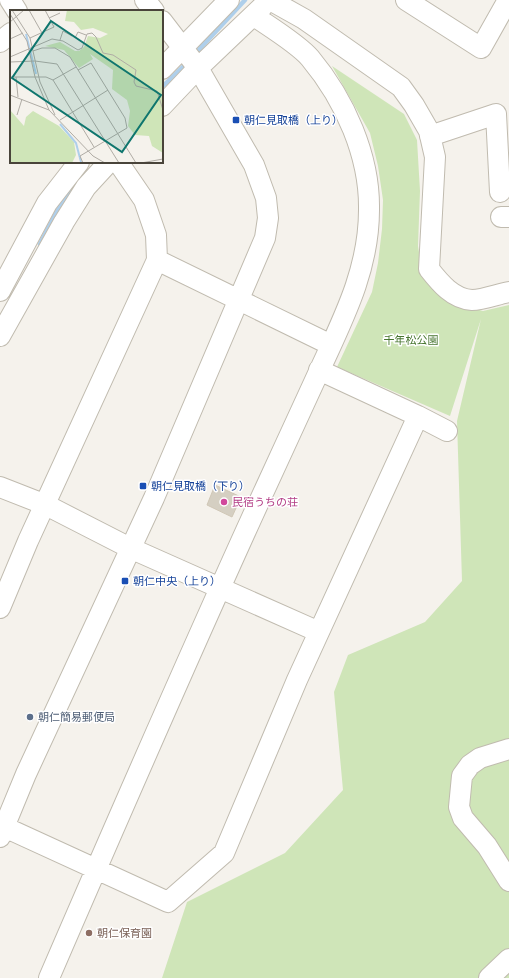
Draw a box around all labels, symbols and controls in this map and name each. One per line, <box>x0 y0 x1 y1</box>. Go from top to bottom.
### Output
inset map <box>10 10 163 163</box>
place label: 朝仁見取橋（上り） <box>244 114 343 127</box>
marker: 朝仁見取橋（上り） <box>231 115 241 125</box>
park label: 千年松公園 <box>384 334 439 347</box>
place label: 朝仁見取橋（下り） <box>151 480 250 493</box>
marker: 朝仁見取橋（下り） <box>138 481 148 491</box>
place label: 民宿うちの荘 <box>232 496 298 509</box>
marker: 民宿うちの荘 <box>219 497 229 507</box>
place label: 朝仁中央（上り） <box>133 575 221 588</box>
marker: 朝仁中央（上り） <box>120 576 130 586</box>
place label: 朝仁簡易郵便局 <box>38 711 115 724</box>
marker: 朝仁簡易郵便局 <box>25 712 35 722</box>
place label: 朝仁保育園 <box>97 927 152 940</box>
marker: 朝仁保育園 <box>84 928 94 938</box>

